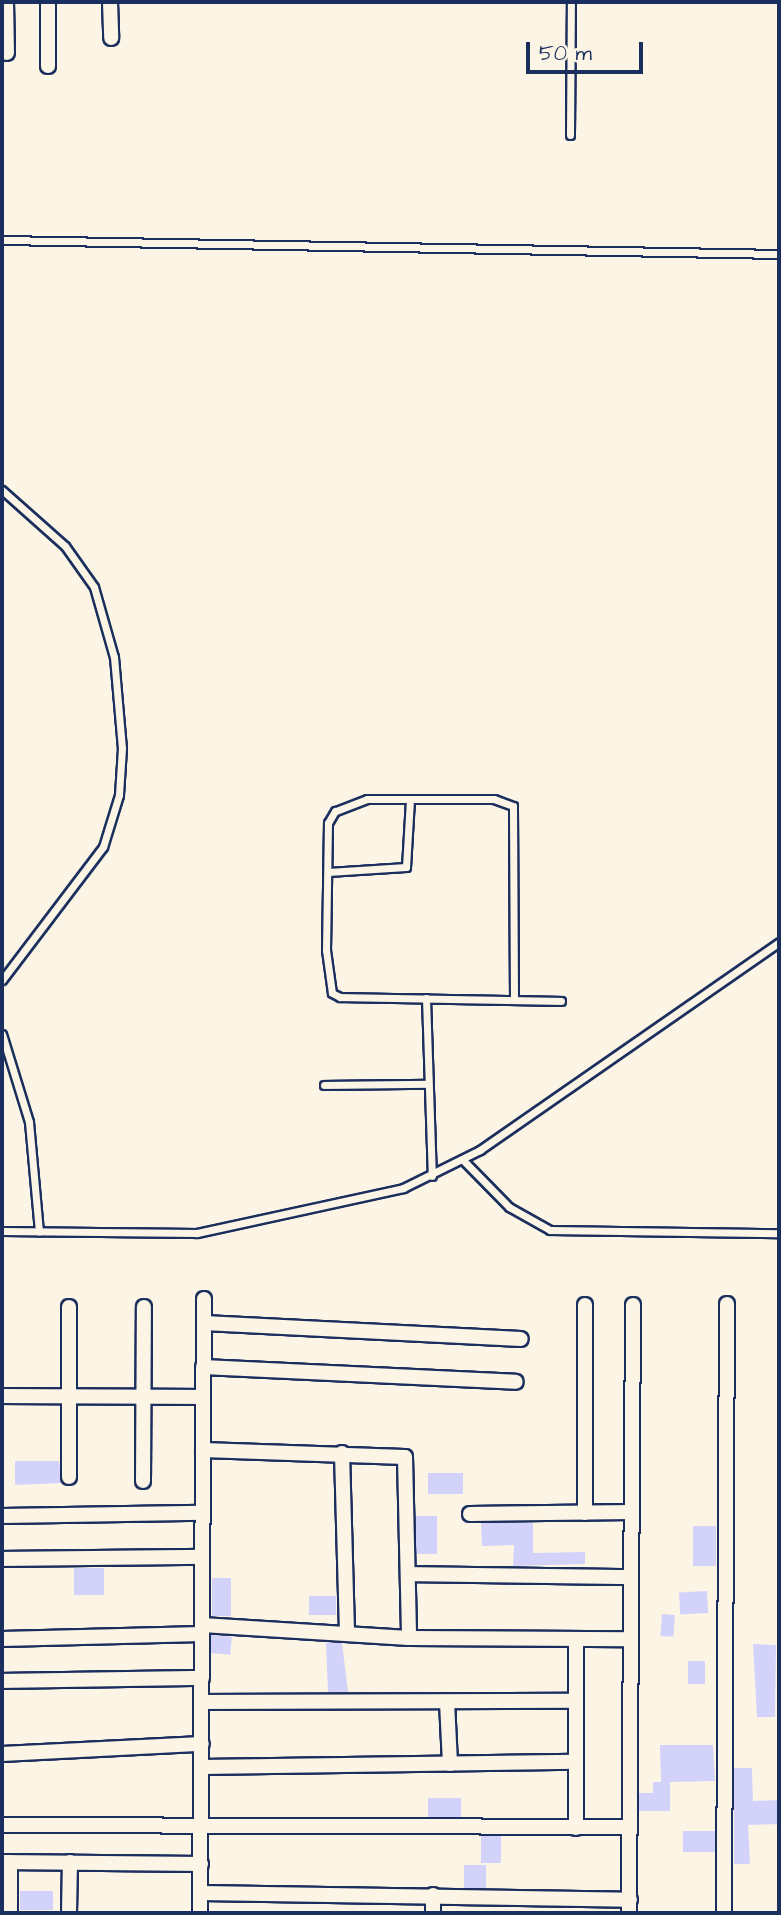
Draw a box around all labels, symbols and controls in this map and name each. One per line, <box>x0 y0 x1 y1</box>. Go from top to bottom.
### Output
scale bar <box>529 28 646 72</box>
text: 50 m <box>539 39 592 68</box>

